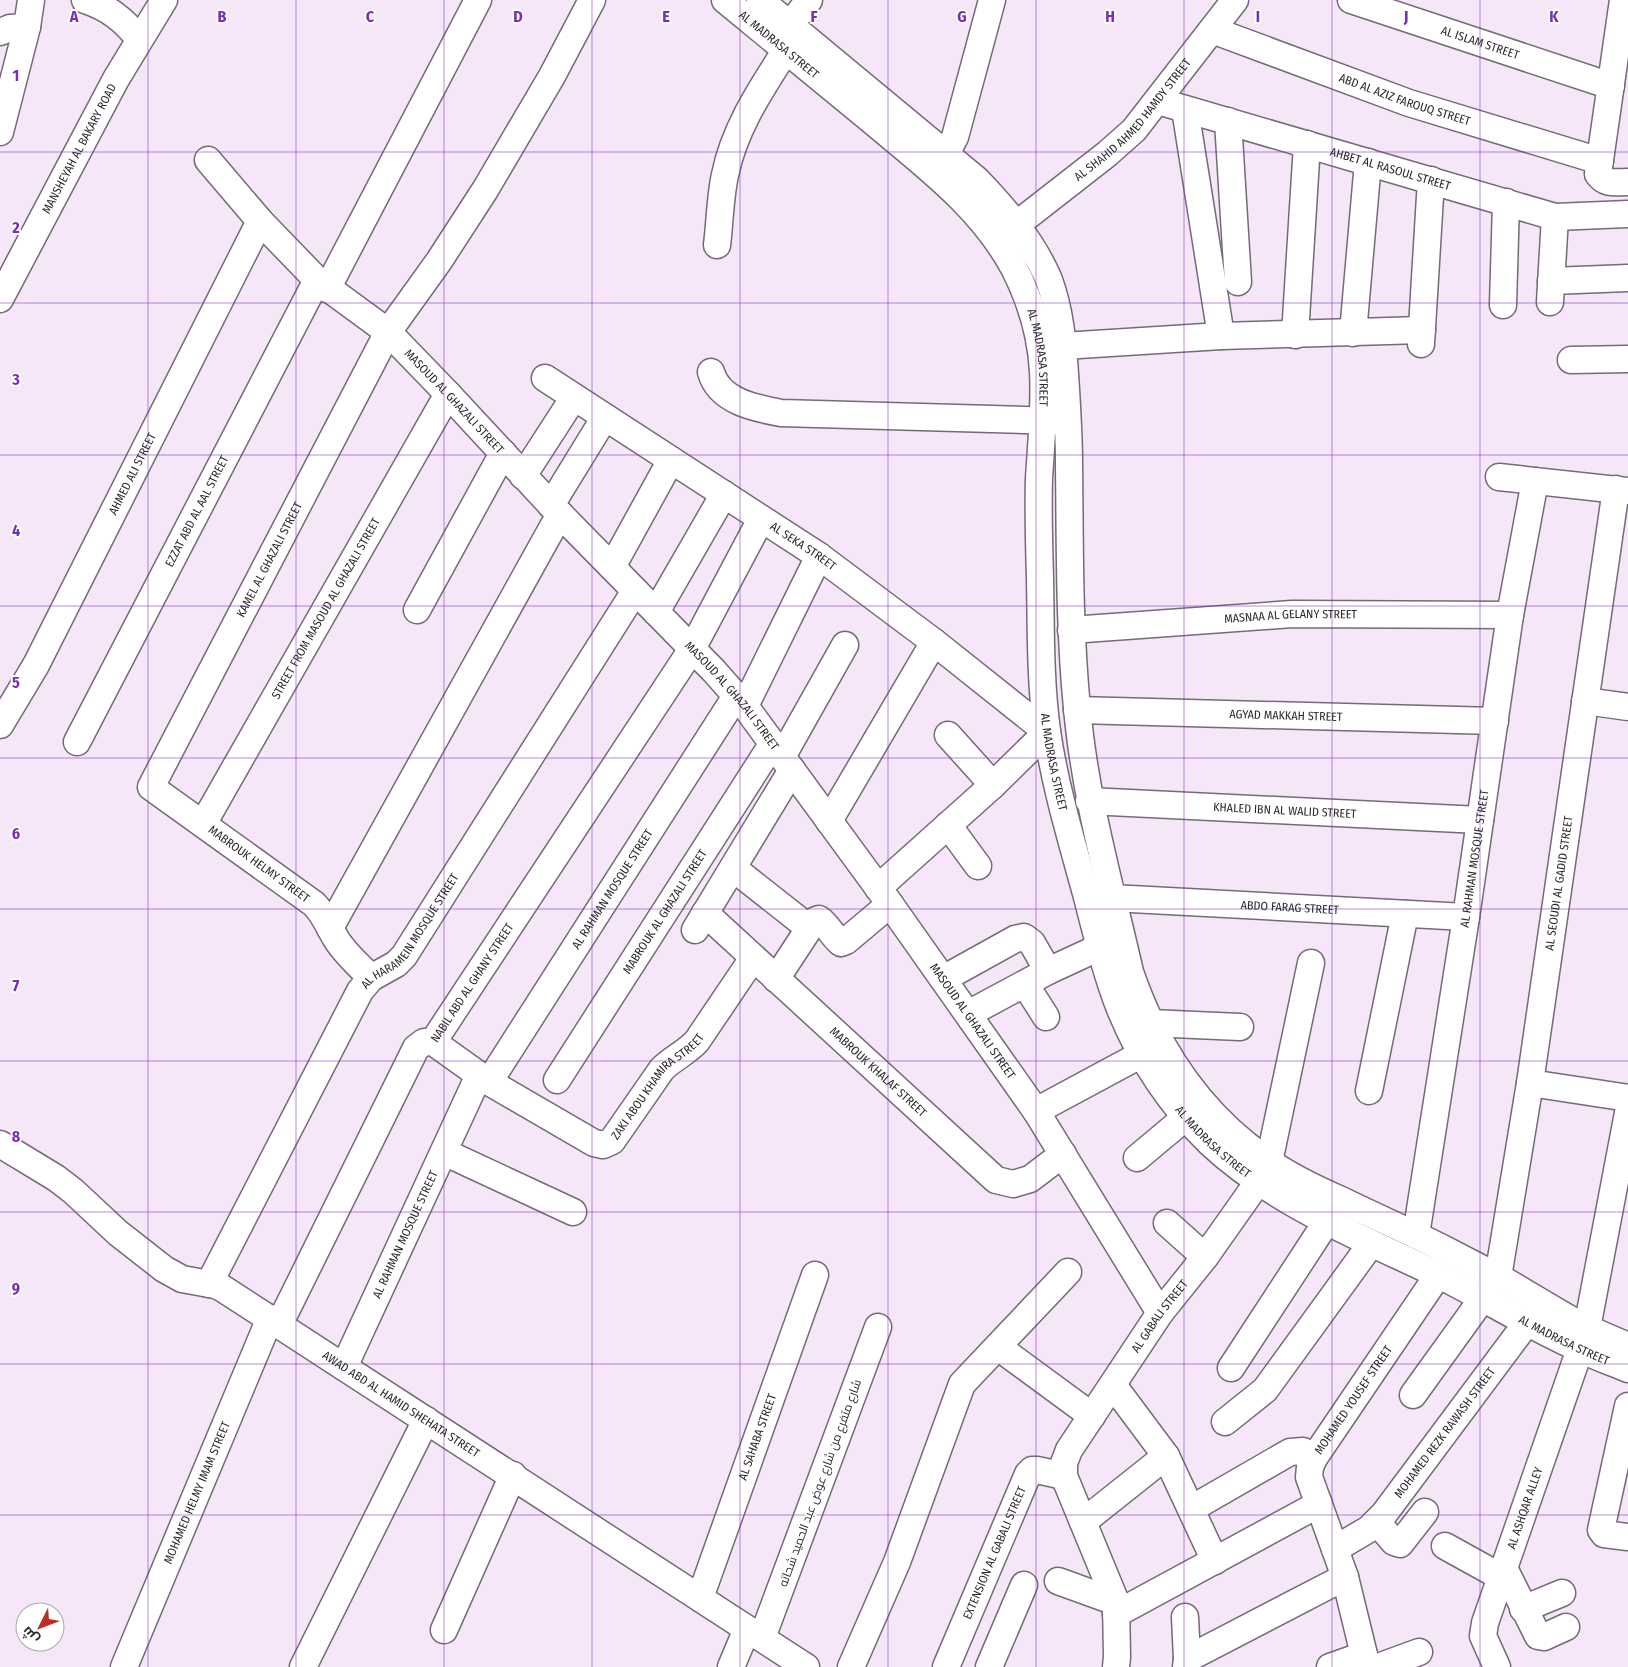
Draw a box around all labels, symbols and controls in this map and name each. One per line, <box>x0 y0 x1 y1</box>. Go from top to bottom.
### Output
text: A <box>69 7 79 26</box>
text: B <box>218 7 227 26</box>
text: C <box>366 7 375 26</box>
text: D <box>513 7 523 26</box>
text: E <box>662 7 670 26</box>
text: F <box>810 7 818 26</box>
text: G <box>957 7 967 26</box>
text: H <box>1105 7 1115 26</box>
text: I <box>1256 7 1260 26</box>
text: J <box>1403 7 1408 26</box>
text: K <box>1549 7 1559 26</box>
street label: AL MADRASA STREET <box>736 8 822 82</box>
street label: AL ISLAM STREET <box>1439 23 1521 62</box>
street label: AL SHAHID AHMED HAMDY STREET <box>1072 55 1194 184</box>
text: 1 <box>13 66 19 85</box>
street label: ABD AL AZIZ FAROUQ STREET <box>1337 71 1473 128</box>
street label: MANSHEYAH AL BAKARY ROAD <box>39 81 119 216</box>
street label: AHBET AL RASOUL STREET <box>1328 145 1453 193</box>
text: 2 <box>11 218 20 237</box>
street label: AL MADRASA STREET <box>1024 307 1051 407</box>
street label: MASOUD AL GHAZALI STREET <box>402 346 507 457</box>
text: 3 <box>11 370 20 389</box>
street label: AHMED ALI STREET <box>106 430 159 517</box>
street label: EZZAT ABD AL AAL STREET <box>162 453 232 569</box>
street label: KAMEL AL GHAZALI STREET <box>234 499 305 620</box>
street label: STREET FROM MASOUD AL GHAZALI STREET <box>269 515 383 702</box>
street label: AL SEKA STREET <box>768 519 839 573</box>
text: 4 <box>12 521 20 540</box>
street label: MASNAA AL GELANY STREET <box>1224 607 1357 626</box>
street label: MASOUD AL GHAZALI STREET <box>682 639 782 753</box>
text: 5 <box>12 673 20 692</box>
street label: AGYAD MAKKAH STREET <box>1229 707 1343 724</box>
street label: AL MADRASA STREET <box>1038 713 1070 813</box>
street label: AL RAHMAN MOSQUE STREET <box>1457 788 1492 928</box>
street label: KHALED IBN AL WALID STREET <box>1213 800 1357 821</box>
street label: AL SEOUDI AL GADID STREET <box>1542 815 1576 951</box>
street label: MABROUK HELMY STREET <box>206 823 313 906</box>
text: 6 <box>12 824 20 843</box>
street label: AL RAHMAN MOSQUE STREET <box>569 826 656 952</box>
street label: MABROUK AL GHAZALI STREET <box>620 847 710 976</box>
street label: AL HARAMEIN MOSQUE STREET <box>358 870 462 991</box>
street label: ABDO FARAG STREET <box>1240 898 1340 917</box>
street label: NABIL ABD AL GHANY STREET <box>428 920 517 1045</box>
street label: MASOUD AL GHAZALI STREET <box>927 961 1018 1082</box>
text: 7 <box>13 976 20 995</box>
street label: MABROUK KHALAF STREET <box>827 1024 930 1120</box>
street label: ZAKI ABOU KHAMIRA STREET <box>608 1031 707 1142</box>
street label: AL MADRASA STREET <box>1172 1103 1254 1181</box>
text: 8 <box>12 1127 21 1146</box>
street label: AL RAHMAN MOSQUE STREET <box>370 1168 441 1301</box>
street label: AL GABALI STREET <box>1129 1277 1191 1355</box>
text: 9 <box>12 1279 20 1298</box>
street label: AL MADRASA STREET <box>1516 1312 1612 1368</box>
street label: MOHAMED YOUSEF STREET <box>1312 1343 1395 1457</box>
street label: AWAD ABD AL HAMID SHEHATA STREET <box>320 1348 482 1460</box>
street label: MOHAMED REZK RAWASH STREET <box>1391 1364 1498 1501</box>
street label: شارع متفرع من شارع عوض عبد الحميد شحاته <box>776 1377 865 1589</box>
street label: AL SAHABA STREET <box>736 1391 779 1482</box>
street label: MOHAMED HELMY IMAM STREET <box>161 1419 233 1566</box>
street label: AL ASHQAR ALLEY <box>1504 1465 1546 1551</box>
street label: EXTENSION AL GABALI STREET <box>960 1484 1029 1622</box>
north arrow <box>15 1602 65 1652</box>
text: ش <box>18 1623 43 1648</box>

